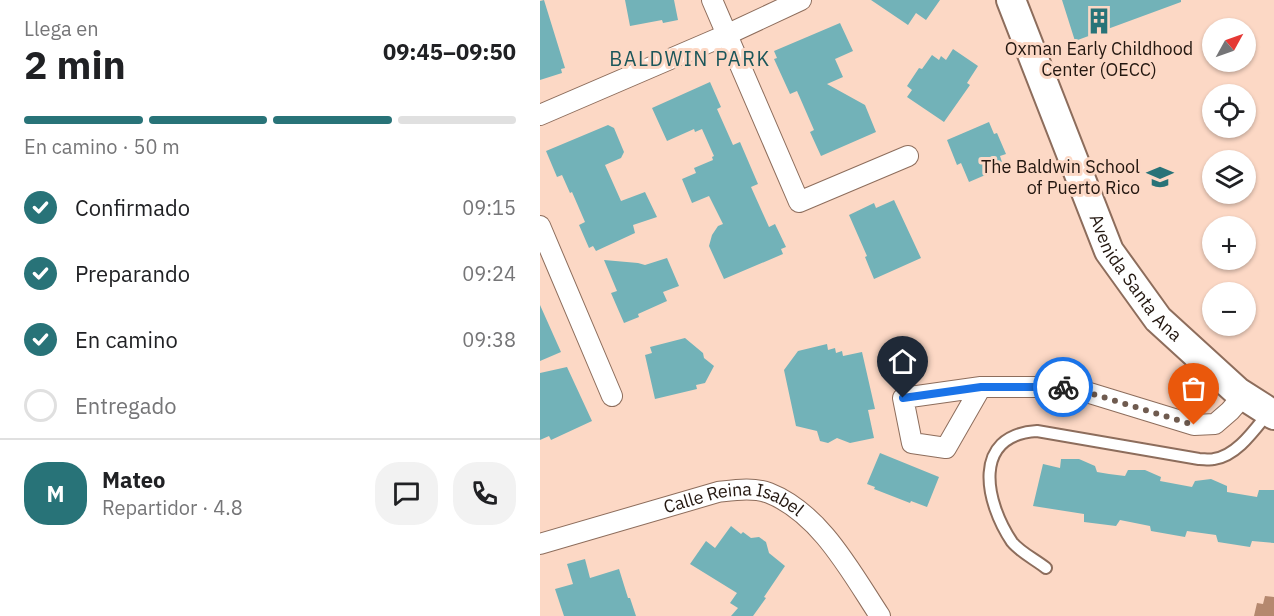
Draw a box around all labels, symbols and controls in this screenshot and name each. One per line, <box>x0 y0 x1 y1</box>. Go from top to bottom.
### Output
building icon: Oxman Early Childhood Center (OECC) <box>1084 6 1114 36</box>
text: Llega en <box>24 15 99 42</box>
north arrow <box>1202 18 1256 72</box>
map controls <box>1202 18 1256 336</box>
text: 09:45–09:50 <box>383 37 516 66</box>
place label: Oxman Early Childhood Center (OECC) <box>1005 37 1193 81</box>
text: 2 min <box>24 39 126 90</box>
district label: BALDWIN PARK <box>609 45 771 72</box>
button: locate <box>1202 84 1256 138</box>
text: En camino · 50 m <box>24 133 180 160</box>
button: layers <box>1202 150 1256 204</box>
place label: The Baldwin School of Puerto Rico <box>981 155 1140 199</box>
school or university icon: The Baldwin School of Puerto Rico <box>1145 162 1175 192</box>
icon: check <box>24 191 57 224</box>
text: Confirmado <box>75 193 190 222</box>
text: 09:15 <box>462 194 516 221</box>
street label: Avenida Santa Ana <box>1085 210 1187 346</box>
button: + <box>1202 216 1256 270</box>
icon: check <box>24 257 57 290</box>
text: Preparando <box>75 259 190 288</box>
text: 09:24 <box>462 260 516 287</box>
button: − <box>1202 282 1256 336</box>
icon: check <box>24 323 57 356</box>
text: En camino <box>75 325 178 354</box>
text: 09:38 <box>462 326 516 353</box>
pin <box>877 336 928 398</box>
icon: home <box>886 345 919 378</box>
courier <box>1033 357 1093 417</box>
pin <box>1168 363 1219 425</box>
icon: bike <box>1047 371 1080 404</box>
icon: bag <box>1177 372 1210 405</box>
text: Entregado <box>75 391 176 420</box>
button: chat <box>375 462 438 525</box>
button: phone <box>453 462 516 525</box>
text: Mateo <box>102 465 166 494</box>
street label: Calle Reina Isabel <box>661 477 809 521</box>
text: M <box>46 479 65 508</box>
text: Repartidor · 4.8 <box>102 494 243 521</box>

